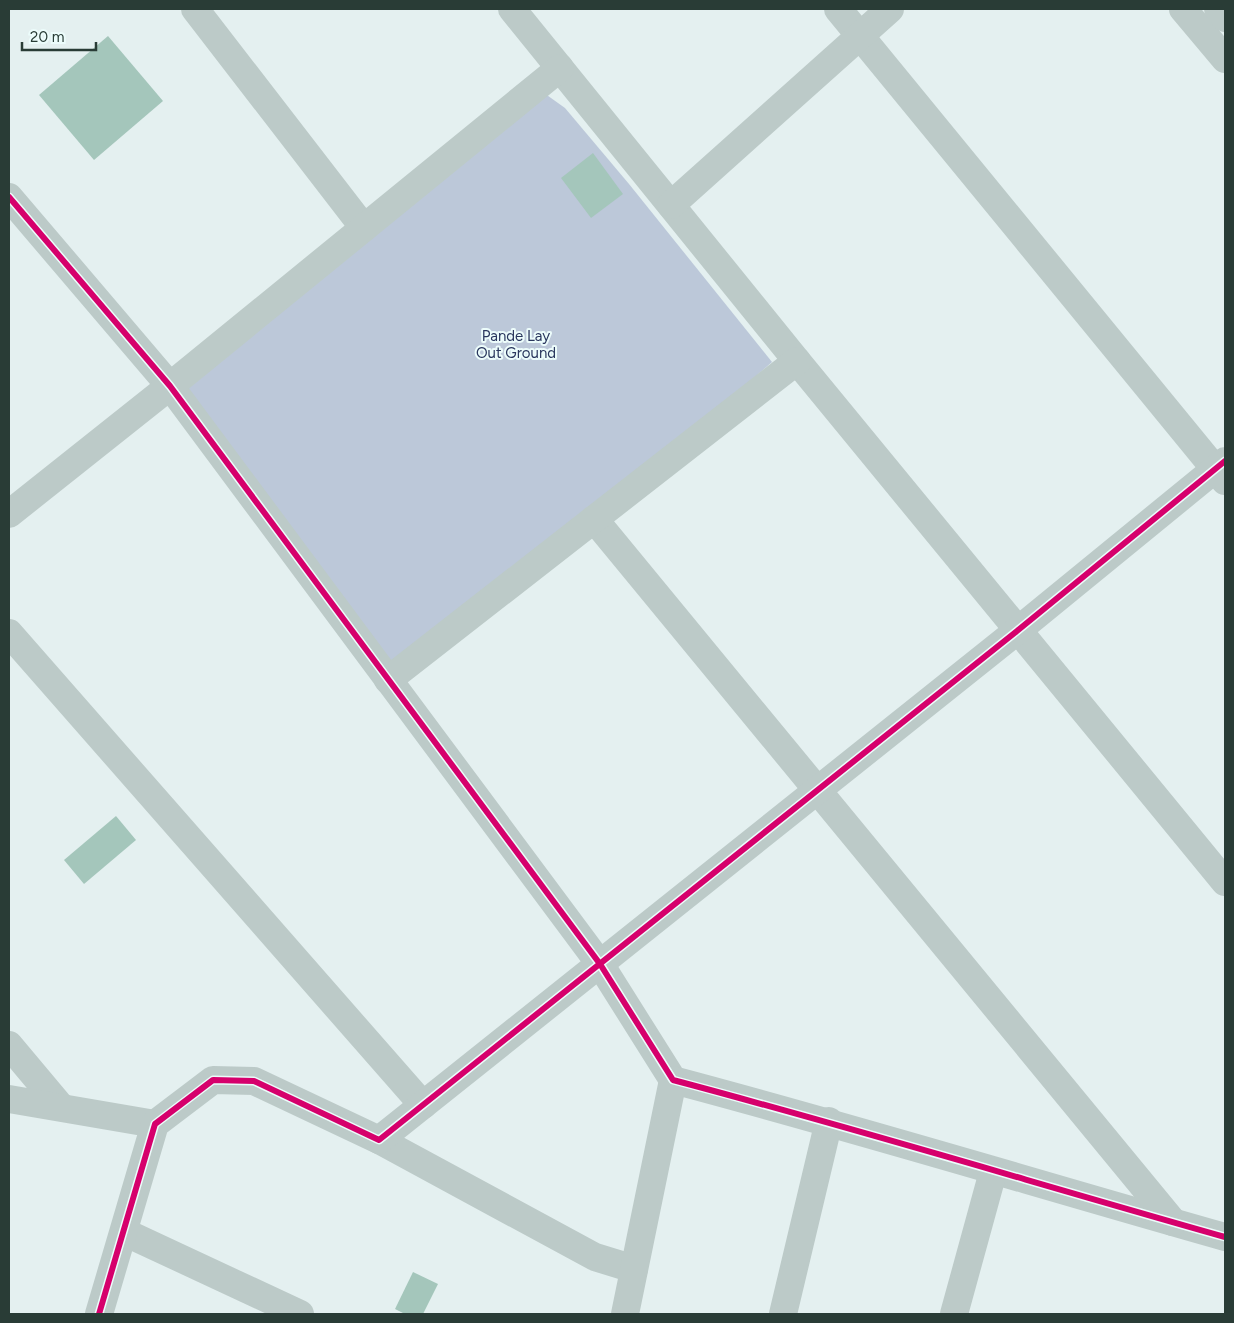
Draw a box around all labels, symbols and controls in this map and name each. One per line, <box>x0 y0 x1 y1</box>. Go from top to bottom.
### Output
scale bar <box>22 20 96 52</box>
text: 20 m <box>30 28 64 46</box>
park label: Pande Lay Out Ground <box>476 327 556 362</box>

